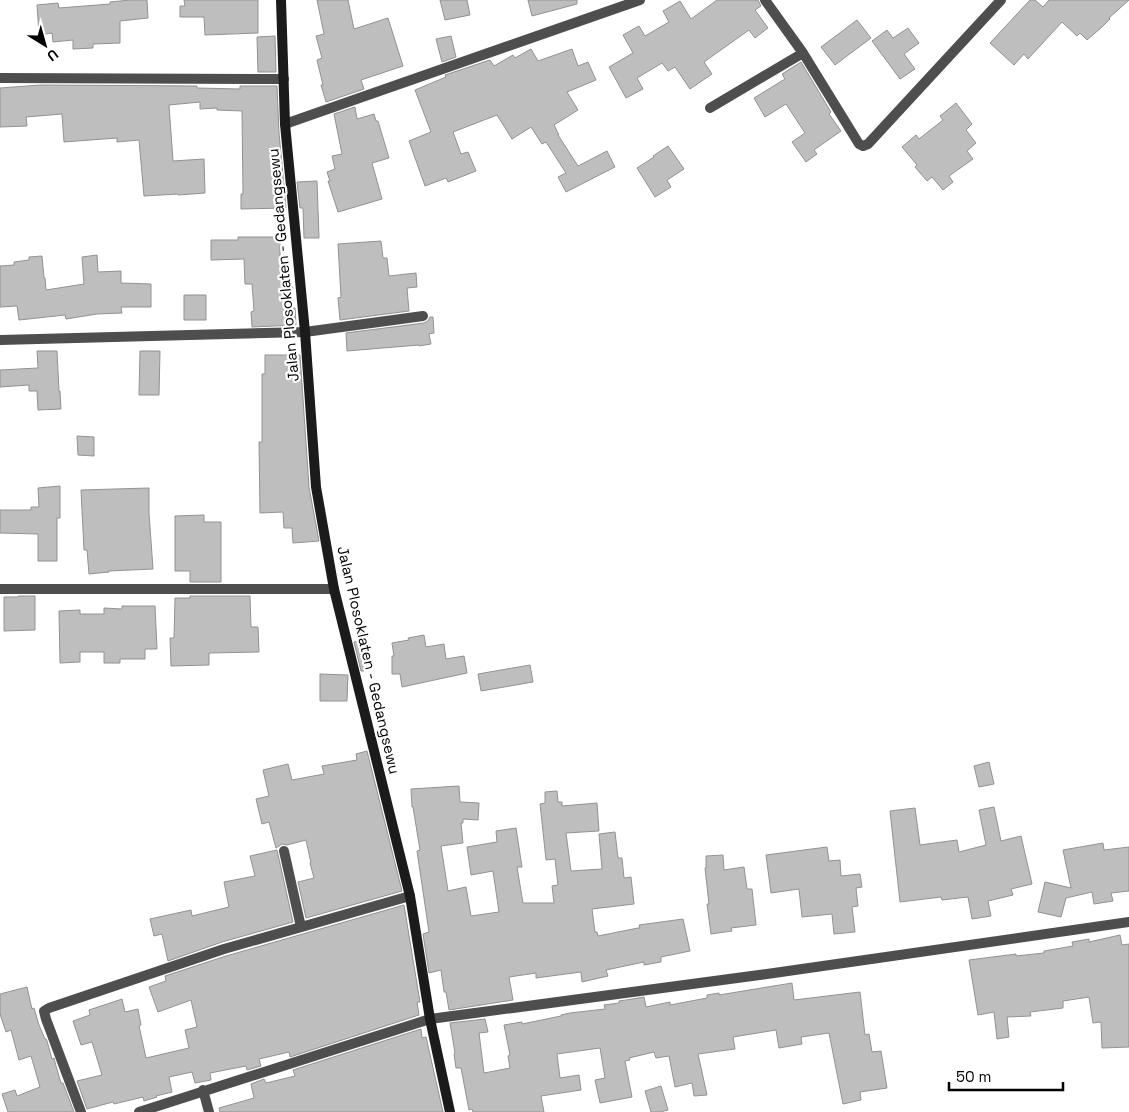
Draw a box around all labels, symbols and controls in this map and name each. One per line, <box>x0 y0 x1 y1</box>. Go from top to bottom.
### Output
north arrow <box>20 20 70 70</box>
text: U <box>44 45 62 65</box>
street label: Jalan Plosoklaten - Gedangsewu <box>263 148 303 382</box>
street label: Jalan Plosoklaten - Gedangsewu <box>333 544 405 776</box>
scale bar <box>949 1060 1063 1092</box>
text: 50 m <box>956 1067 991 1086</box>

